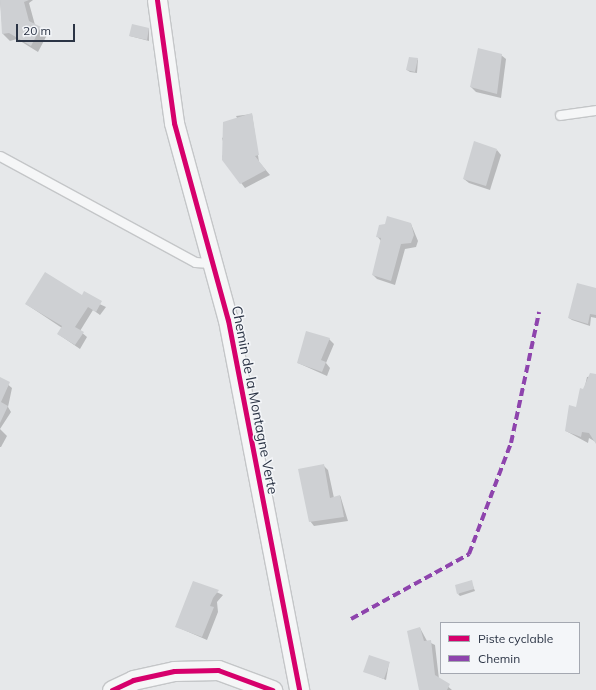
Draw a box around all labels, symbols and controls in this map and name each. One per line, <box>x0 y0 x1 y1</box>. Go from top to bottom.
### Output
scale bar <box>18 16 77 42</box>
text: 20 m <box>23 23 51 38</box>
street label: Chemin de la Montagne Verte <box>228 304 282 496</box>
legend <box>440 622 580 674</box>
text: Piste cyclable <box>478 631 553 646</box>
text: Chemin <box>478 651 520 666</box>

